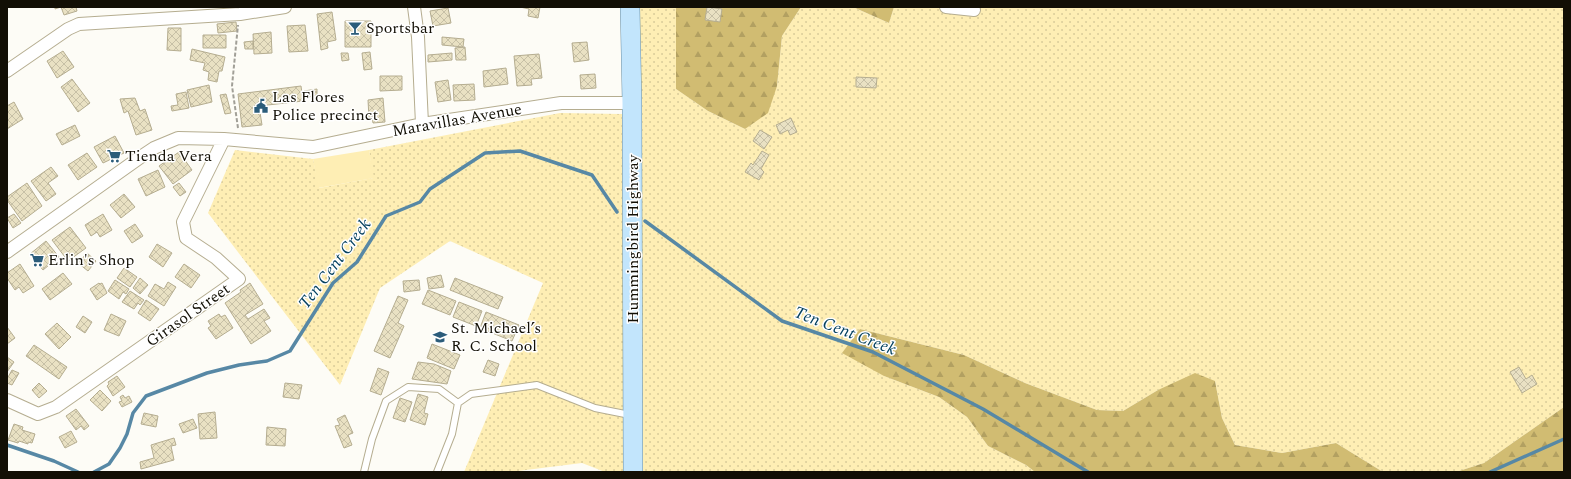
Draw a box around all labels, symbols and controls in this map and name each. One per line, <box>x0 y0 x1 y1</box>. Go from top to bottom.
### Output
place label: Sportsbar <box>366 16 434 40</box>
bar icon: Sportsbar <box>347 20 363 36</box>
place label: Las Flores Police precinct <box>272 85 378 127</box>
street label: Maravillas Avenue <box>390 97 524 143</box>
public building icon: Las Flores Police precinct <box>253 98 269 114</box>
place label: Tienda Vera <box>125 144 212 168</box>
supermarket icon: Tienda Vera <box>106 148 122 164</box>
street label: Hummingbird Highway <box>621 153 645 323</box>
water label: Ten Cent Creek <box>292 213 378 315</box>
place label: Erlin's Shop <box>48 248 134 272</box>
supermarket icon: Erlin's Shop <box>29 252 45 268</box>
street label: Girasol Street <box>141 277 235 353</box>
water label: Ten Cent Creek <box>790 300 900 362</box>
place label: St. Michael’s R. C. School <box>451 316 541 358</box>
school or university icon: St. Michael’s R. C. School <box>432 329 448 345</box>

